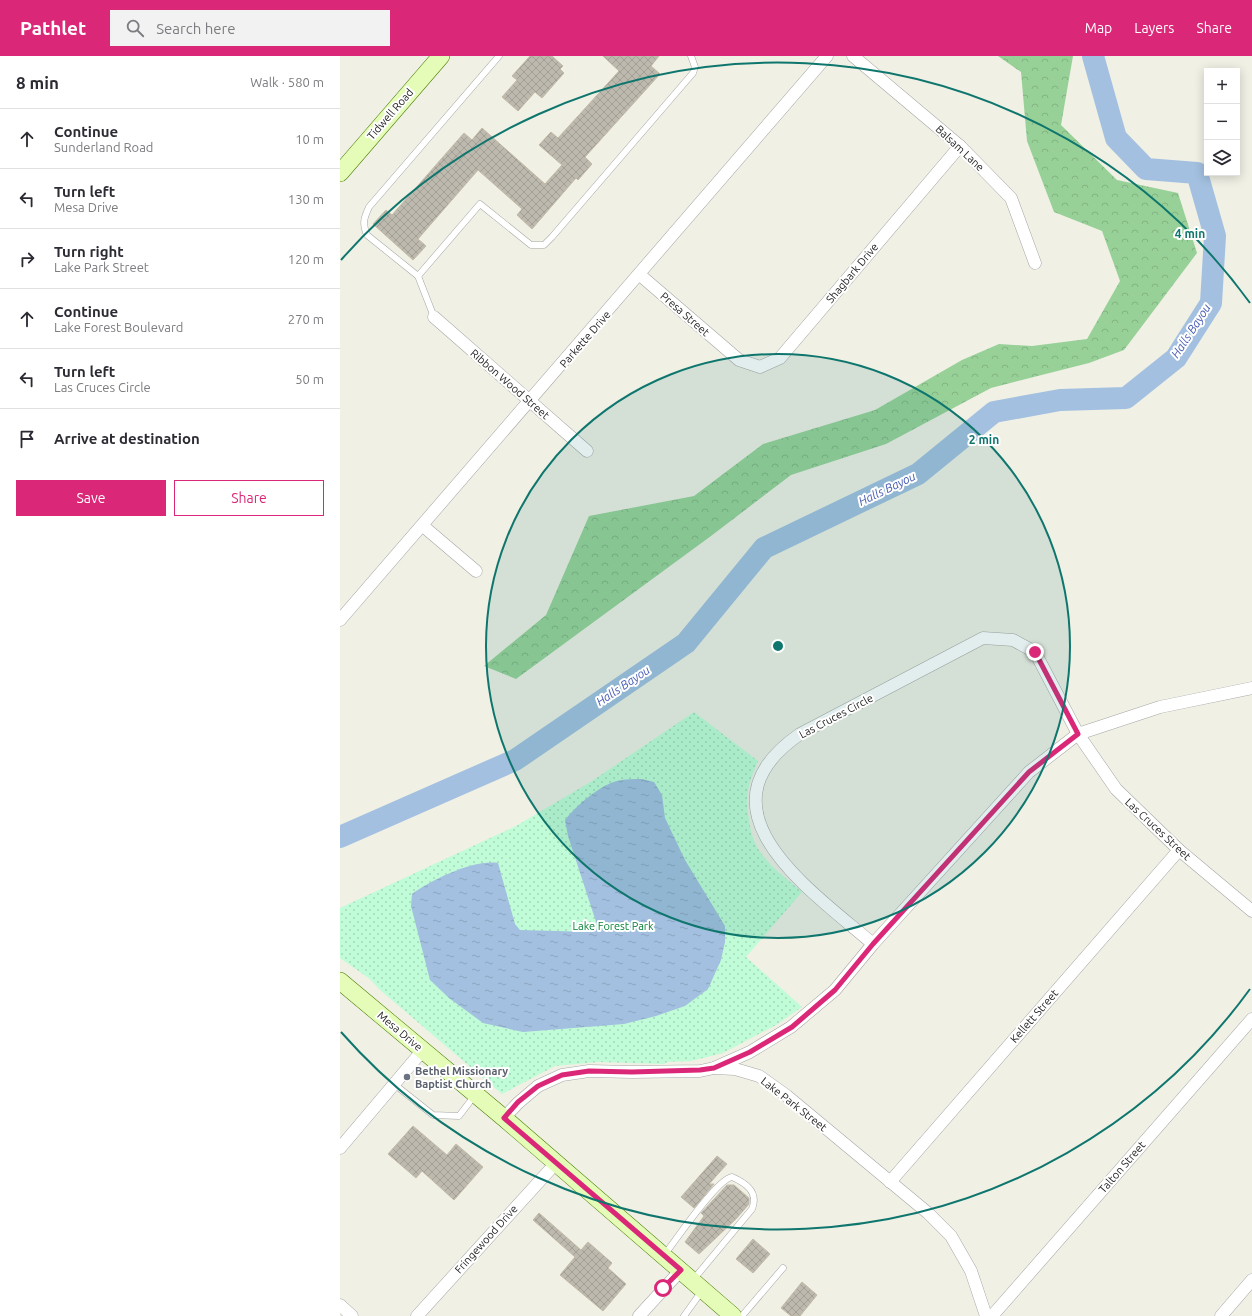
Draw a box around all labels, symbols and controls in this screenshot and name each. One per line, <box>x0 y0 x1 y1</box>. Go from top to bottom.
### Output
search box <box>110 10 390 46</box>
text: Pathlet <box>20 17 86 39</box>
icon: search <box>124 17 146 39</box>
text: Search here <box>156 20 236 37</box>
text: Map <box>1085 20 1112 36</box>
text: Layers <box>1134 20 1174 36</box>
text: Share <box>1196 20 1232 36</box>
map controls <box>1204 68 1240 176</box>
button: + <box>1204 68 1240 104</box>
text: 8 min <box>16 73 59 92</box>
text: Walk · 580 m <box>250 75 324 89</box>
street label: Tidwell Road <box>365 86 415 142</box>
button: − <box>1204 104 1240 140</box>
text: Continue <box>54 123 118 140</box>
street label: Balsam Lane <box>933 123 987 173</box>
icon: ahead <box>16 128 38 150</box>
text: 10 m <box>295 132 324 146</box>
text: Sunderland Road <box>54 140 153 154</box>
button: layers <box>1204 140 1240 176</box>
text: Turn left <box>54 183 115 200</box>
icon: left <box>16 188 38 210</box>
text: 130 m <box>288 192 324 206</box>
text: Mesa Drive <box>54 200 119 214</box>
text: 4 min <box>1175 227 1205 240</box>
street label: Shagbark Drive <box>824 241 880 305</box>
text: Turn right <box>54 243 124 260</box>
icon: right <box>16 248 38 270</box>
text: 120 m <box>288 252 324 266</box>
text: Lake Park Street <box>54 260 149 274</box>
street label: Presa Street <box>658 290 712 339</box>
water label: Halls Bayou <box>1168 301 1213 360</box>
text: Continue <box>54 303 118 320</box>
icon: ahead <box>16 308 38 330</box>
street label: Parkette Drive <box>557 308 613 370</box>
text: 270 m <box>288 312 324 326</box>
text: Lake Forest Boulevard <box>54 320 183 334</box>
street label: Ribbon Wood Street <box>468 347 552 422</box>
text: Turn left <box>54 363 115 380</box>
icon: left <box>16 368 38 390</box>
text: 50 m <box>295 372 324 386</box>
text: Las Cruces Circle <box>54 380 151 394</box>
icon: arrive <box>16 428 38 450</box>
text: Arrive at destination <box>54 430 200 447</box>
text: 2 min <box>969 433 999 446</box>
water label: Halls Bayou <box>856 469 918 508</box>
button: Save <box>16 480 166 516</box>
button: Share <box>174 480 324 516</box>
centre of rings <box>771 639 785 653</box>
route end <box>1026 643 1044 661</box>
water label: Halls Bayou <box>594 663 652 708</box>
street label: Las Cruces Circle <box>797 691 875 741</box>
street label: Las Cruces Street <box>1123 796 1194 863</box>
park label: Lake Forest Park <box>572 920 654 932</box>
street label: Kellett Street <box>1008 987 1061 1045</box>
street label: Mesa Drive <box>375 1009 425 1053</box>
place label: Bethel Missionary Baptist Church <box>415 1065 508 1090</box>
marker: Bethel Missionary Baptist Church <box>402 1072 412 1082</box>
street label: Lake Park Street <box>759 1075 830 1134</box>
street label: Talton Street <box>1096 1138 1148 1195</box>
street label: Fringewood Drive <box>452 1202 520 1276</box>
route start <box>654 1279 672 1297</box>

